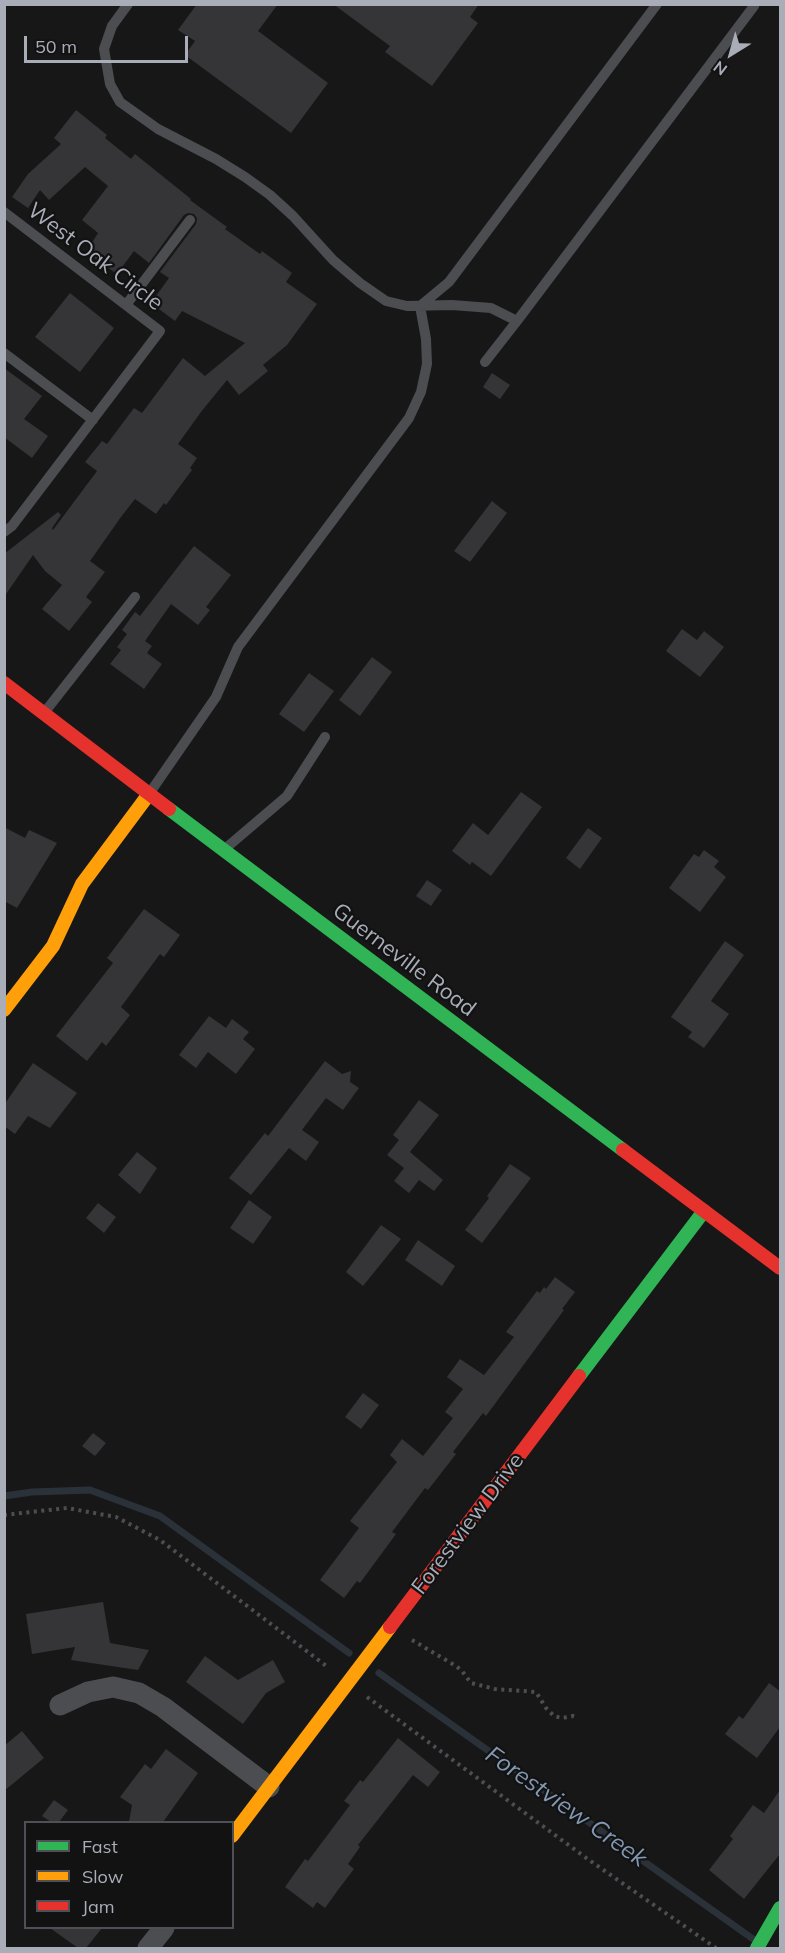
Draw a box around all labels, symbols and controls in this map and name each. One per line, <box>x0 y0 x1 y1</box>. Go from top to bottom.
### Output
scale bar <box>27 24 190 62</box>
north arrow <box>701 24 761 84</box>
text: 50 m <box>35 35 77 58</box>
text: N <box>709 57 731 80</box>
street label: West Oak Circle <box>22 197 168 317</box>
street label: Guerneville Road <box>327 898 481 1022</box>
street label: Forestview Drive <box>406 1448 530 1600</box>
water label: Forestview Creek <box>480 1741 652 1873</box>
legend <box>24 1821 234 1929</box>
text: Fast <box>82 1835 118 1858</box>
text: Slow <box>82 1865 123 1888</box>
text: Jam <box>82 1895 115 1918</box>

